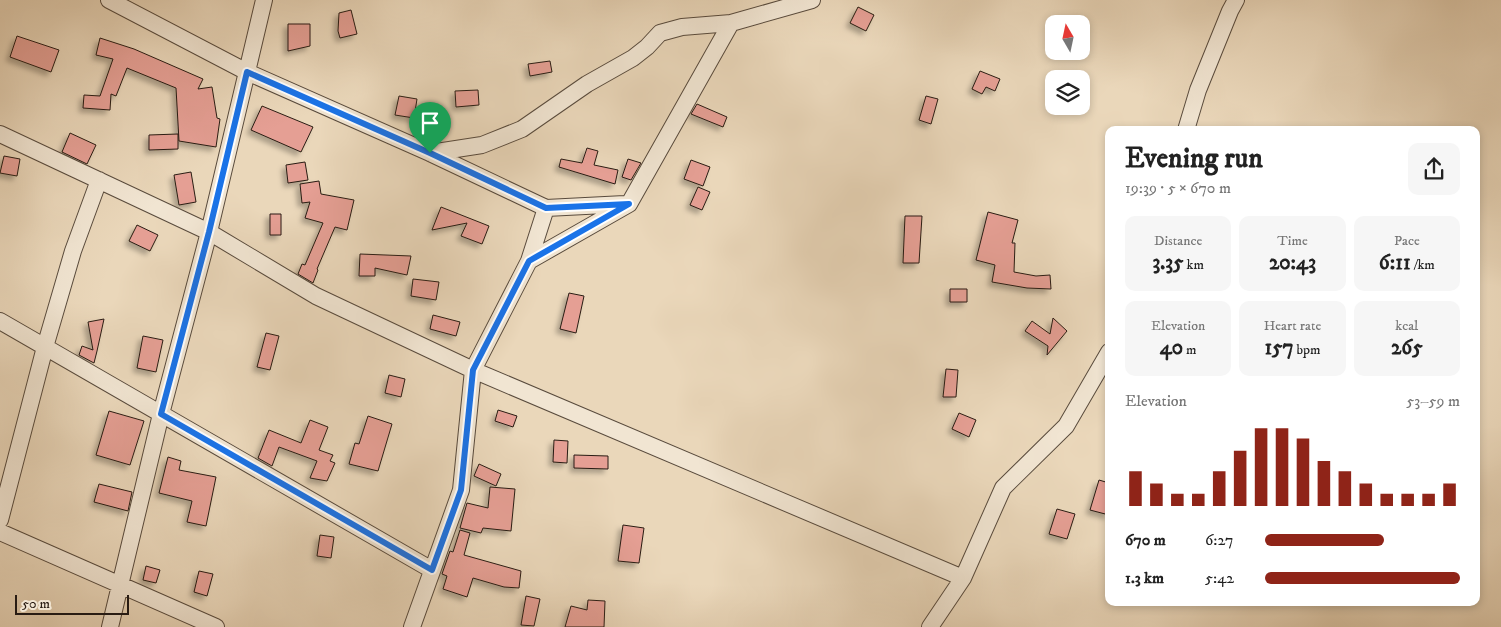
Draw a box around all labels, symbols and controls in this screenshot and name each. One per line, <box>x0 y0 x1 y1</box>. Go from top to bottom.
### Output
north arrow <box>1045 15 1090 60</box>
map controls <box>1045 15 1090 115</box>
button: layers <box>1045 70 1090 115</box>
pin <box>409 102 451 153</box>
icon: arrive <box>416 109 444 137</box>
text: Evening run <box>1125 141 1263 176</box>
button: share <box>1408 143 1460 195</box>
text: 19:39 · 5 × 670 m <box>1125 178 1231 198</box>
text: Distance <box>1154 232 1202 250</box>
text: Time <box>1277 232 1308 250</box>
text: Pace <box>1394 232 1420 250</box>
text: 3.35 <box>1152 250 1183 276</box>
text: 20:43 <box>1269 250 1316 276</box>
text: 6:11 <box>1379 250 1411 276</box>
text: km <box>1183 256 1204 274</box>
text: /km <box>1411 256 1435 274</box>
text: Elevation <box>1151 317 1205 335</box>
text: Heart rate <box>1264 317 1321 335</box>
text: kcal <box>1395 317 1418 335</box>
text: 40 <box>1160 335 1183 361</box>
text: 157 <box>1264 335 1293 361</box>
text: 265 <box>1391 335 1423 361</box>
text: m <box>1183 341 1197 359</box>
text: bpm <box>1293 341 1321 359</box>
text: Elevation <box>1125 391 1187 411</box>
text: 53–59 m <box>1406 391 1460 411</box>
text: 670 m <box>1125 530 1166 550</box>
text: 6:27 <box>1205 530 1233 550</box>
text: 1.3 km <box>1125 568 1164 588</box>
text: 5:42 <box>1205 568 1234 588</box>
scale bar <box>15 592 129 615</box>
text: 50 m <box>22 595 50 613</box>

